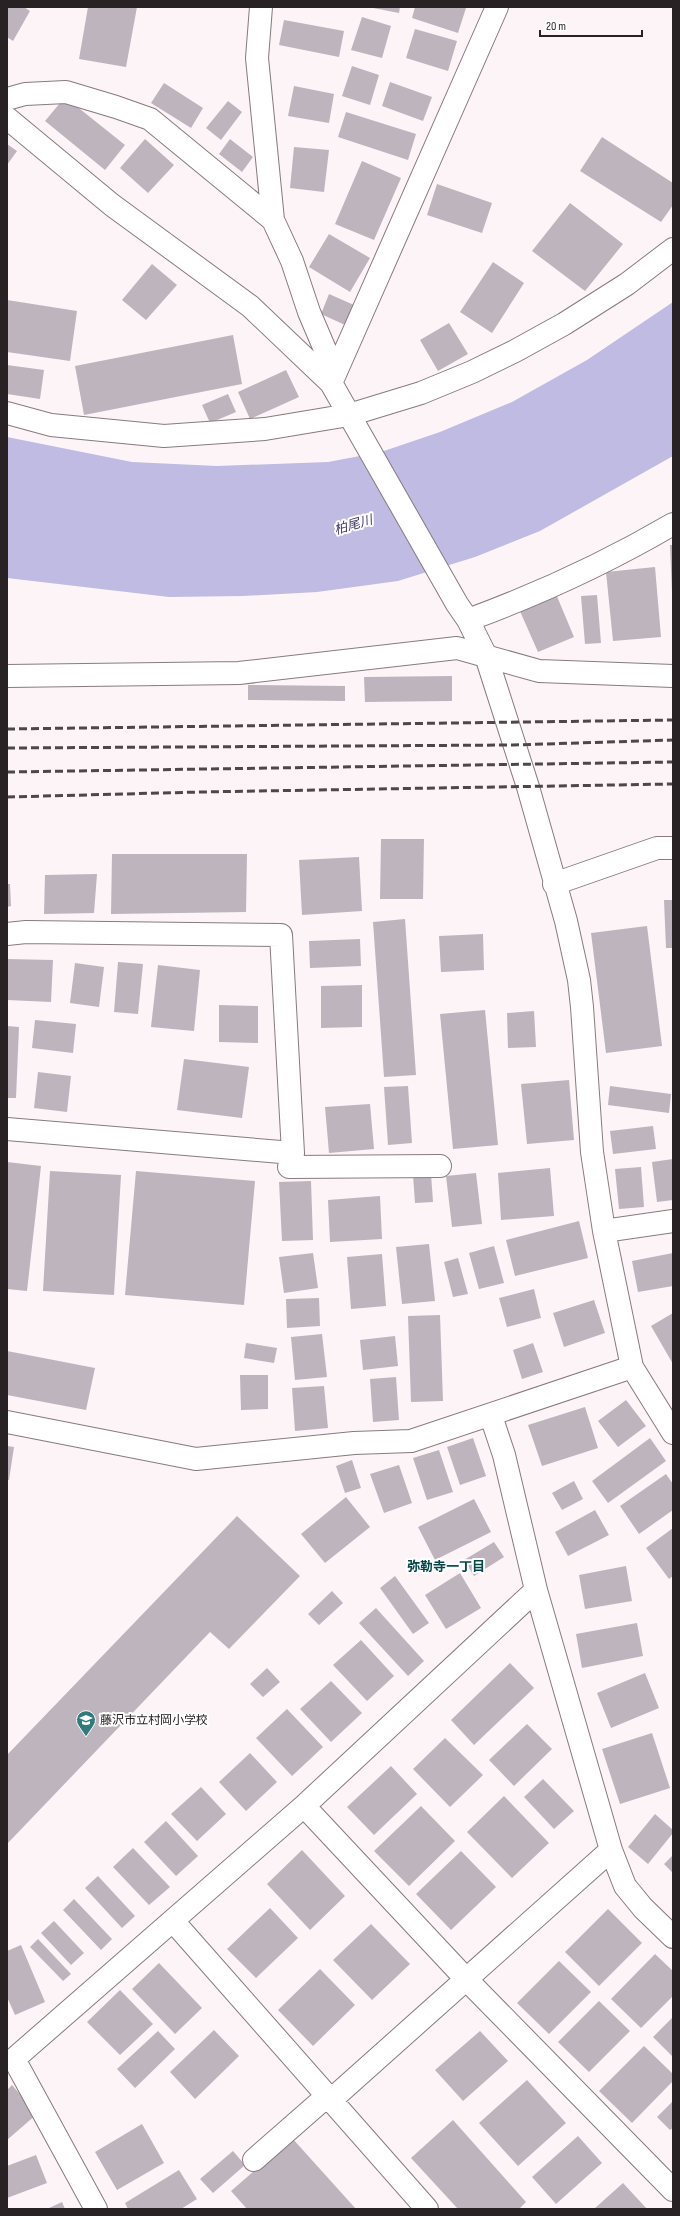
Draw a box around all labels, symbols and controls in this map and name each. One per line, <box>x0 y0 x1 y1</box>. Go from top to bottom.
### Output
scale bar <box>540 12 642 38</box>
text: 20 m <box>546 19 566 34</box>
water label: 柏尾川 <box>332 511 376 538</box>
district label: 弥勒寺一丁目 <box>407 1559 485 1575</box>
school or university icon: 藤沢市立村岡小学校 <box>75 1709 97 1737</box>
place label: 藤沢市立村岡小学校 <box>100 1713 208 1728</box>

